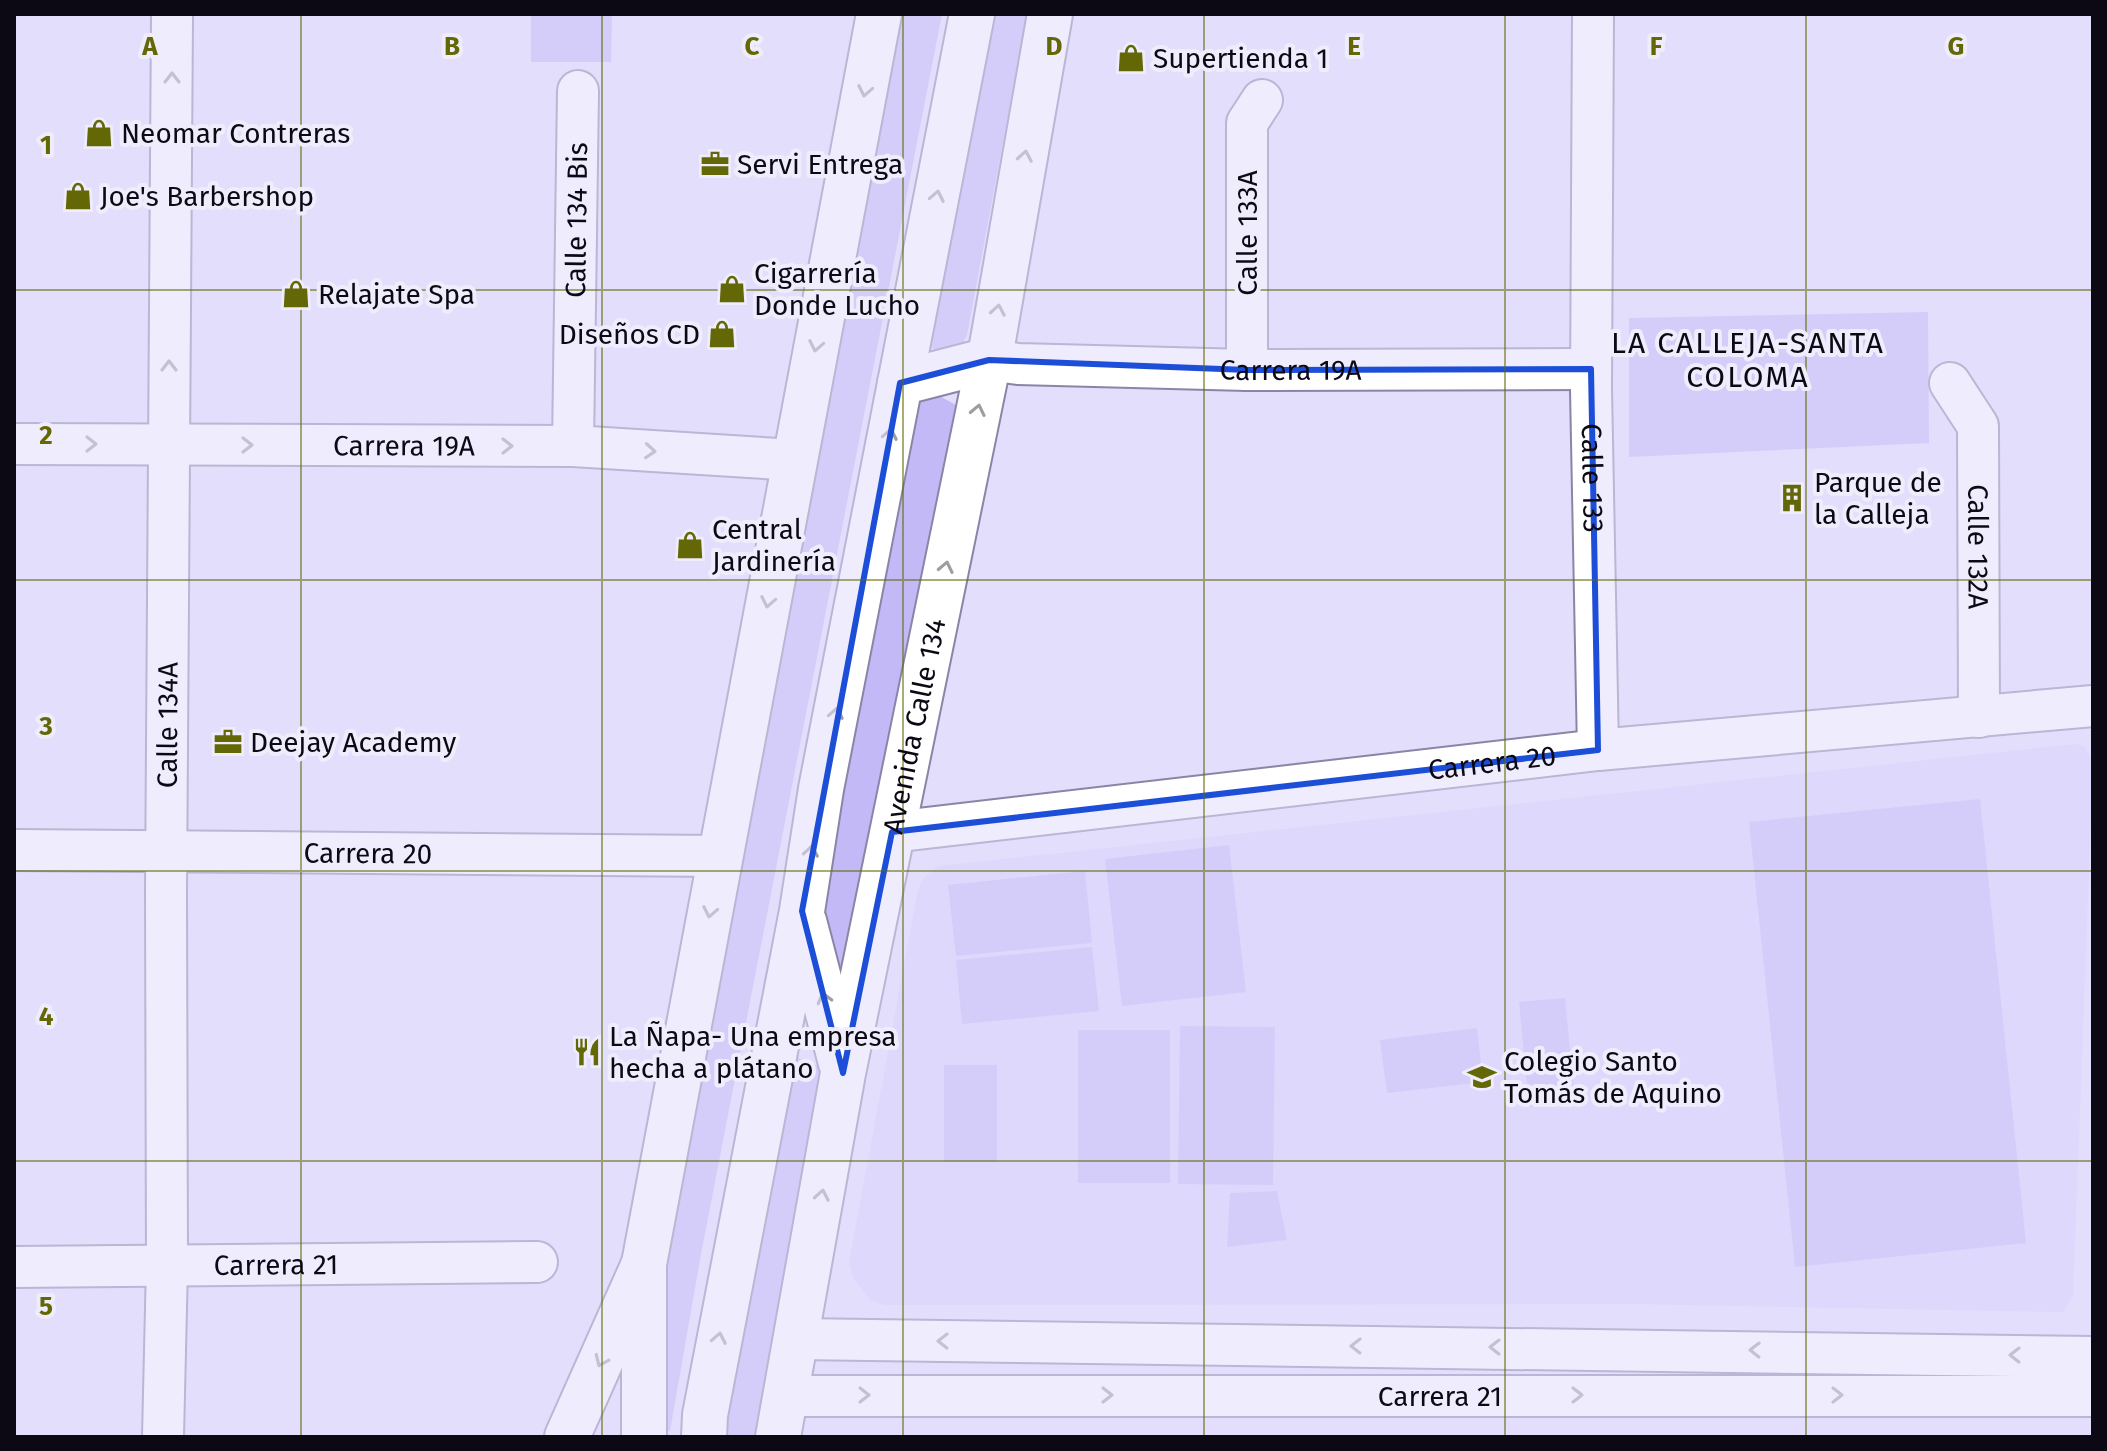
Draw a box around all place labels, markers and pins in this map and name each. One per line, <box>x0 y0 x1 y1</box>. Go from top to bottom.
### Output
place label: Supertienda 1 <box>1153 42 1328 75</box>
shop icon: Supertienda 1 <box>1116 43 1146 73</box>
place label: Neomar Contreras <box>121 117 350 150</box>
shop icon: Neomar Contreras <box>84 118 114 148</box>
place label: Servi Entrega <box>737 148 903 181</box>
office icon: Servi Entrega <box>700 149 730 179</box>
place label: Joe's Barbershop <box>100 180 314 213</box>
shop icon: Joe's Barbershop <box>63 181 93 211</box>
place label: Cigarrería Donde Lucho <box>754 257 920 322</box>
shop icon: Cigarrería Donde Lucho <box>717 274 747 304</box>
place label: Relajate Spa <box>318 278 475 311</box>
shop icon: Relajate Spa <box>281 279 311 309</box>
place label: Diseños CD <box>559 318 700 351</box>
shop icon: Diseños CD <box>707 319 737 349</box>
place label: Parque de la Calleja <box>1814 466 1942 531</box>
building icon: Parque de la Calleja <box>1777 483 1807 513</box>
place label: Central Jardinería <box>712 513 836 578</box>
shop icon: Central Jardinería <box>675 530 705 560</box>
place label: Deejay Academy <box>250 726 457 759</box>
office icon: Deejay Academy <box>213 727 243 757</box>
place label: La Ñapa- Una empresa hecha a plátano <box>609 1020 896 1085</box>
restaurant icon: La Ñapa- Una empresa hecha a plátano <box>572 1037 602 1067</box>
place label: Colegio Santo Tomás de Aquino <box>1504 1045 1722 1110</box>
school or university icon: Colegio Santo Tomás de Aquino <box>1467 1062 1497 1092</box>

